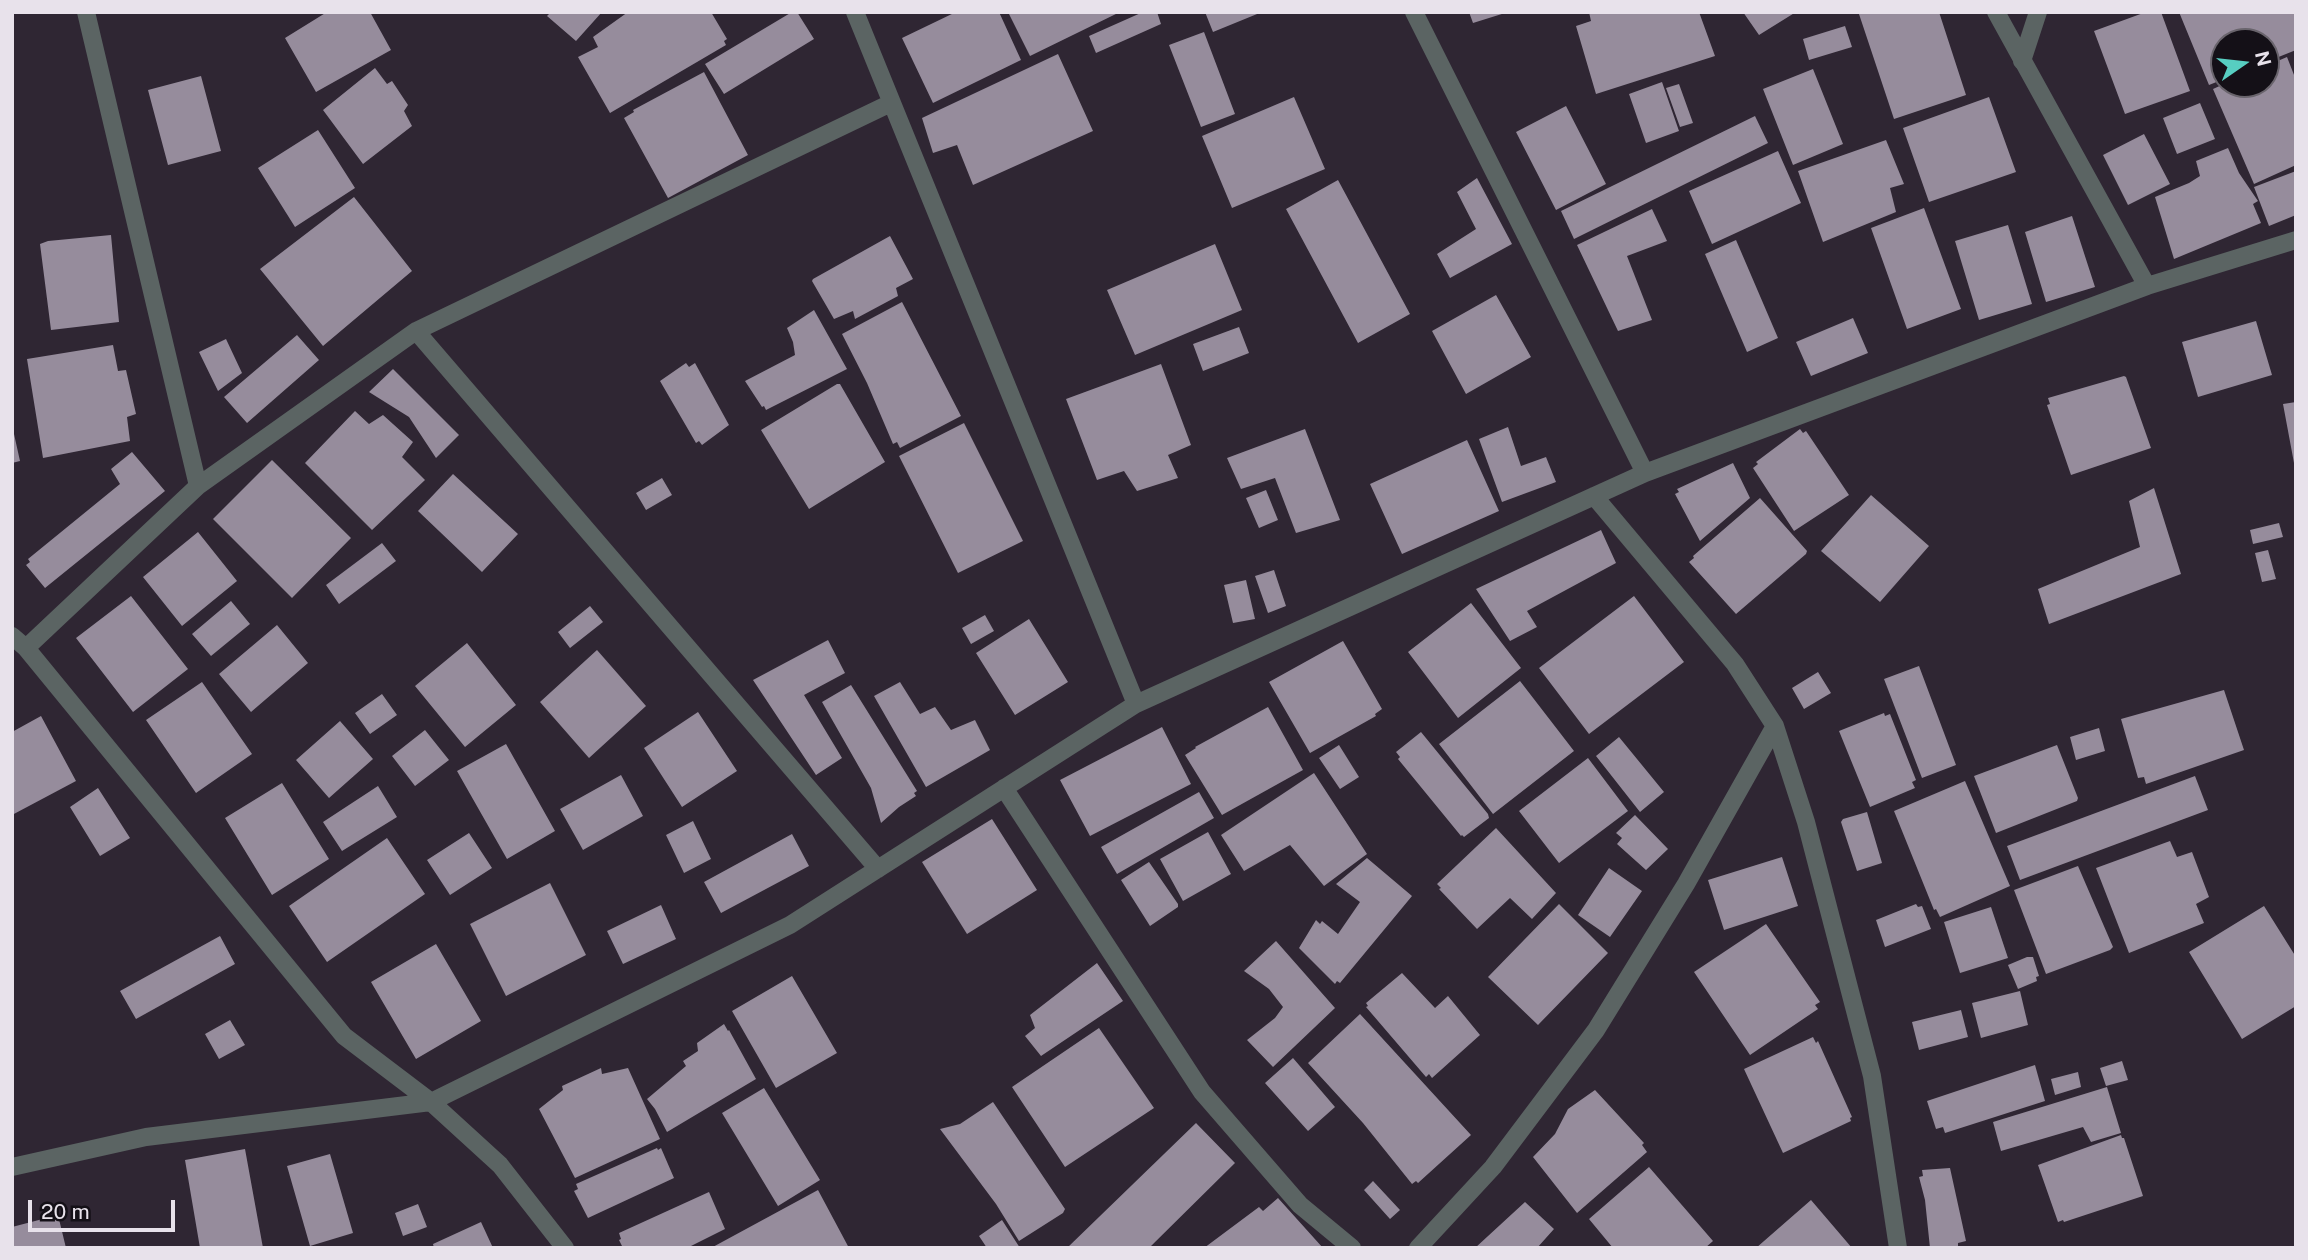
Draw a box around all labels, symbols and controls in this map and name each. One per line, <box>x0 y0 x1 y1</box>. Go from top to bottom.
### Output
north arrow <box>2210 28 2280 98</box>
text: N <box>2251 49 2276 68</box>
scale bar <box>32 1186 178 1230</box>
text: 20 m <box>41 1199 90 1224</box>

